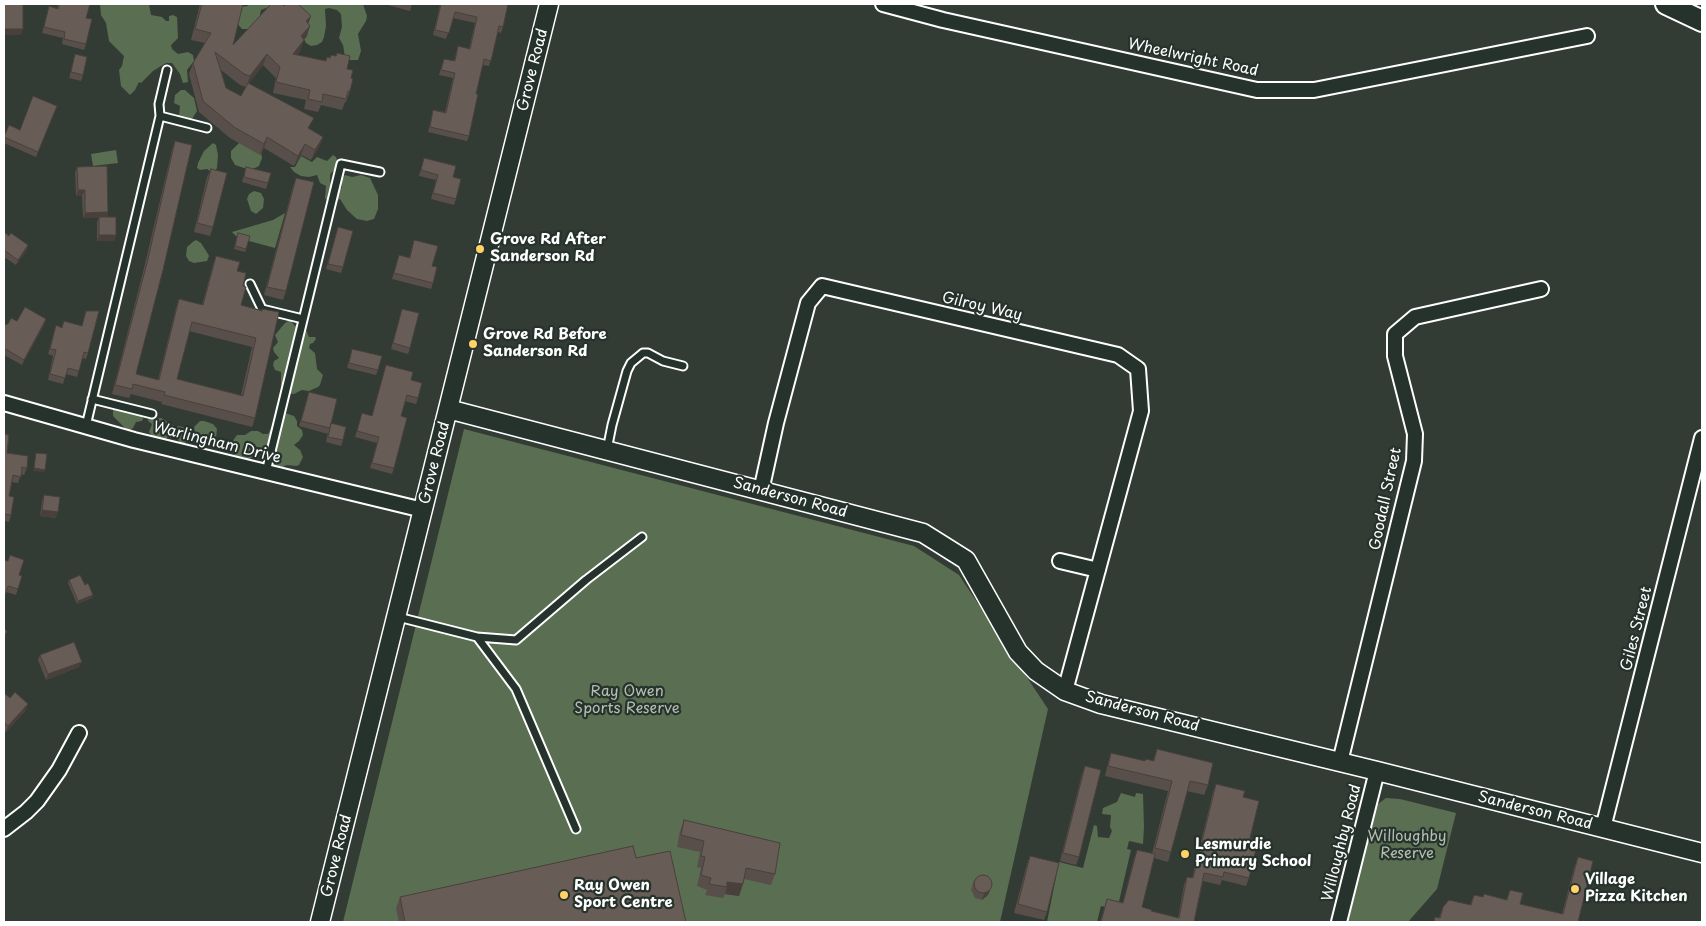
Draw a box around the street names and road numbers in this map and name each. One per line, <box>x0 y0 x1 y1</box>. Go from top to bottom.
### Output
street label: Grove Road <box>514 27 552 113</box>
street label: Wheelwright Road <box>1126 35 1260 81</box>
street label: Gilroy Way <box>940 289 1024 325</box>
street label: Warlingham Drive <box>151 418 283 468</box>
street label: Grove Road <box>416 420 454 506</box>
street label: Goodall Street <box>1366 446 1406 552</box>
street label: Sanderson Road <box>731 474 849 522</box>
street label: Giles Street <box>1618 585 1656 673</box>
street label: Sanderson Road <box>1083 688 1201 736</box>
street label: Willoughby Road <box>1319 783 1365 903</box>
street label: Sanderson Road <box>1476 788 1594 834</box>
street label: Grove Road <box>318 813 356 899</box>

